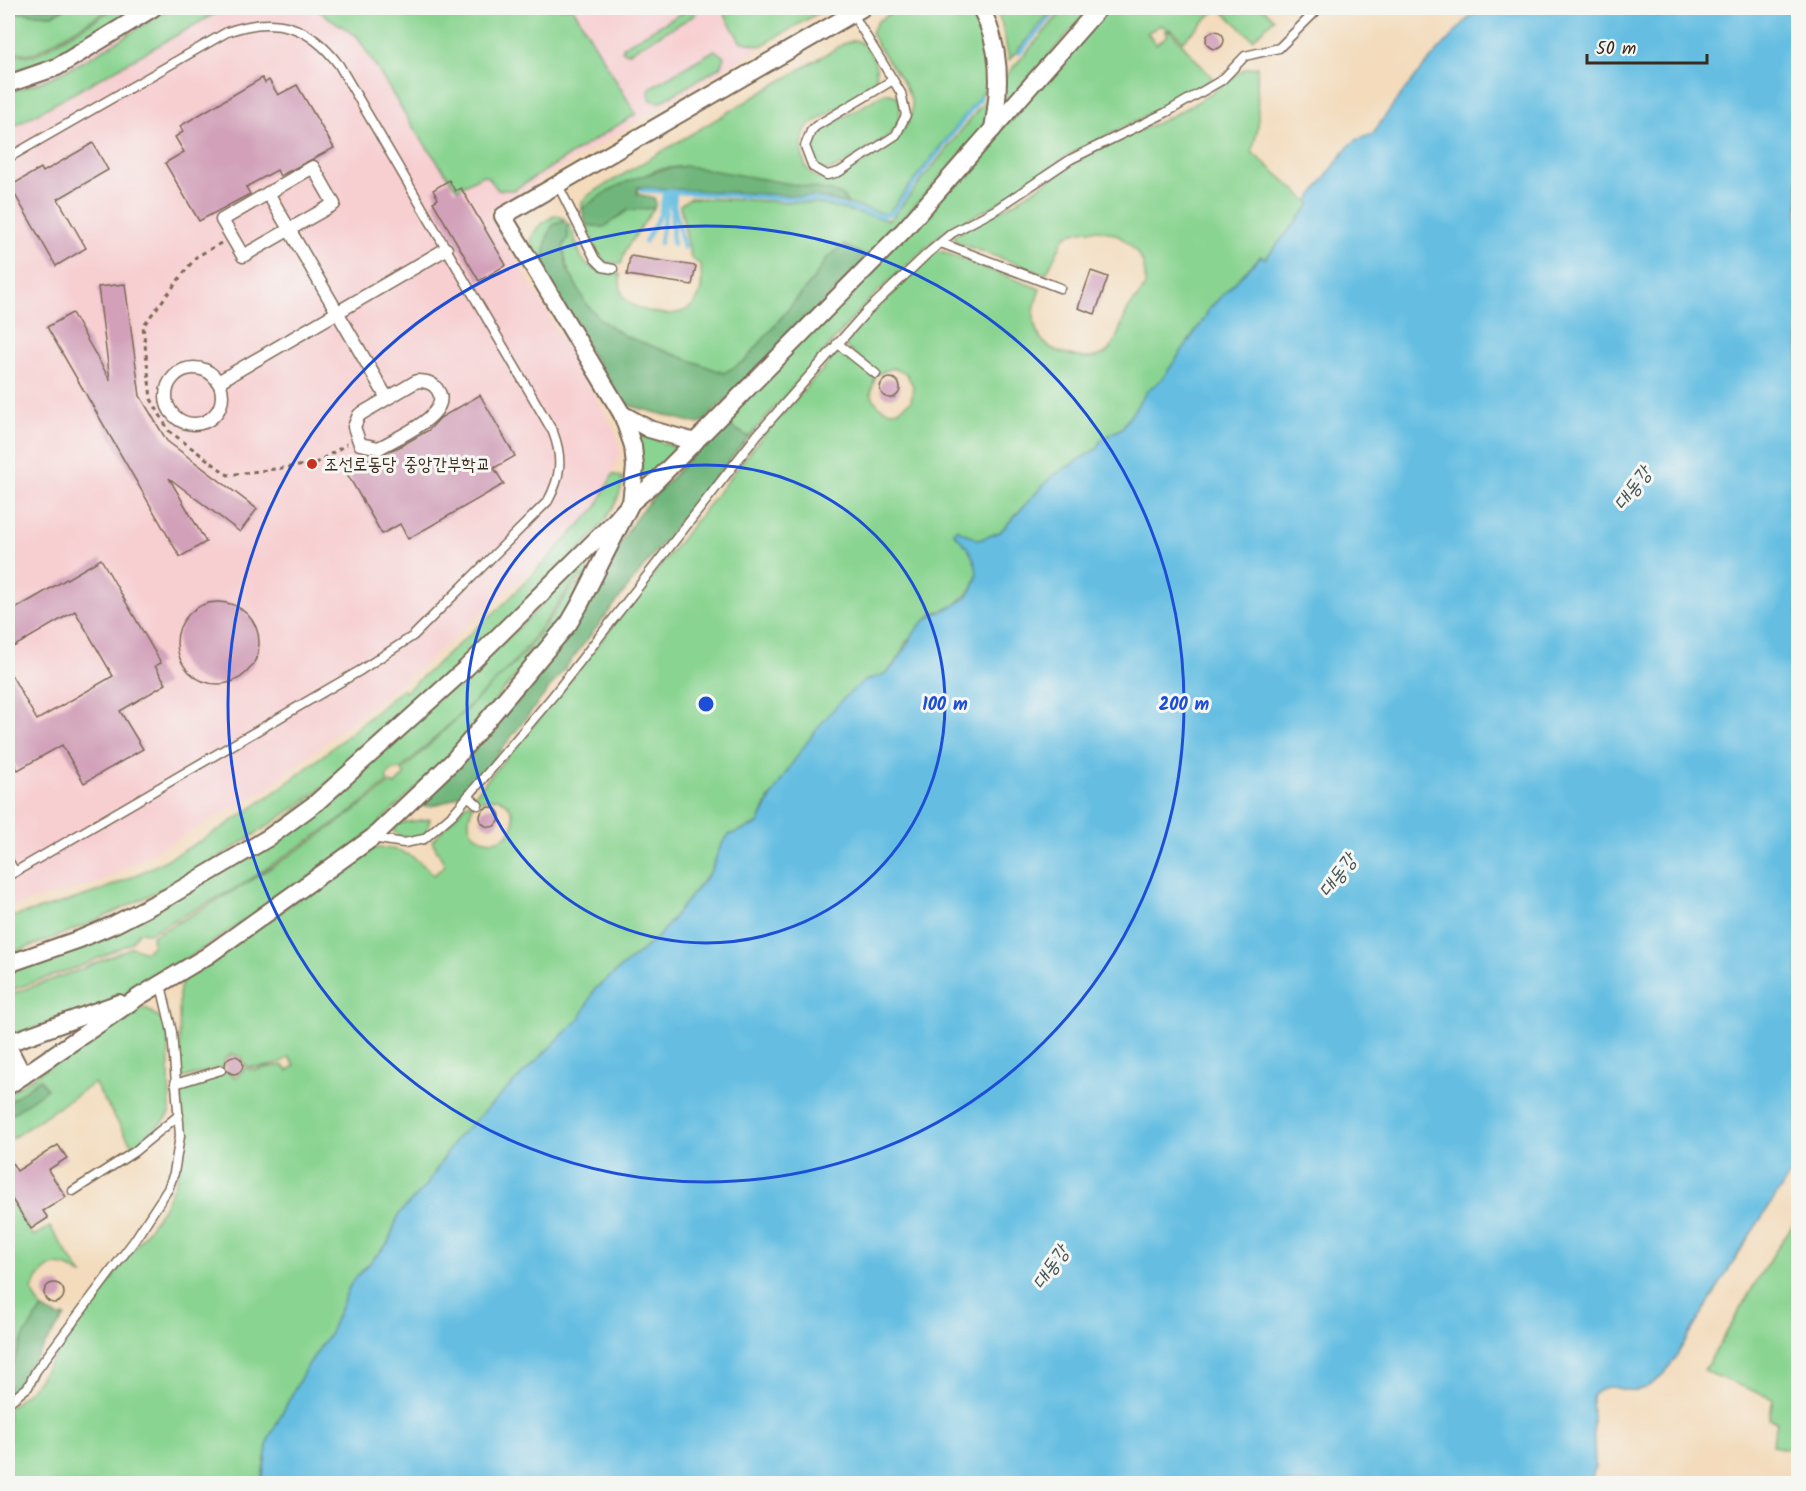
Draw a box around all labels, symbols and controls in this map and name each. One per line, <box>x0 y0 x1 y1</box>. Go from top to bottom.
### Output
scale bar <box>1587 27 1707 65</box>
text: 50 m <box>1596 35 1636 64</box>
place label: 조선로동당 중앙간부학교 <box>324 451 491 480</box>
marker: 조선로동당 중앙간부학교 <box>305 457 319 471</box>
water label: 대동강 <box>1606 458 1663 518</box>
text: 100 m <box>922 691 968 720</box>
text: 200 m <box>1159 691 1210 720</box>
centre of rings <box>696 694 716 714</box>
water label: 대동강 <box>1311 845 1368 905</box>
water label: 대동강 <box>1025 1237 1080 1297</box>

